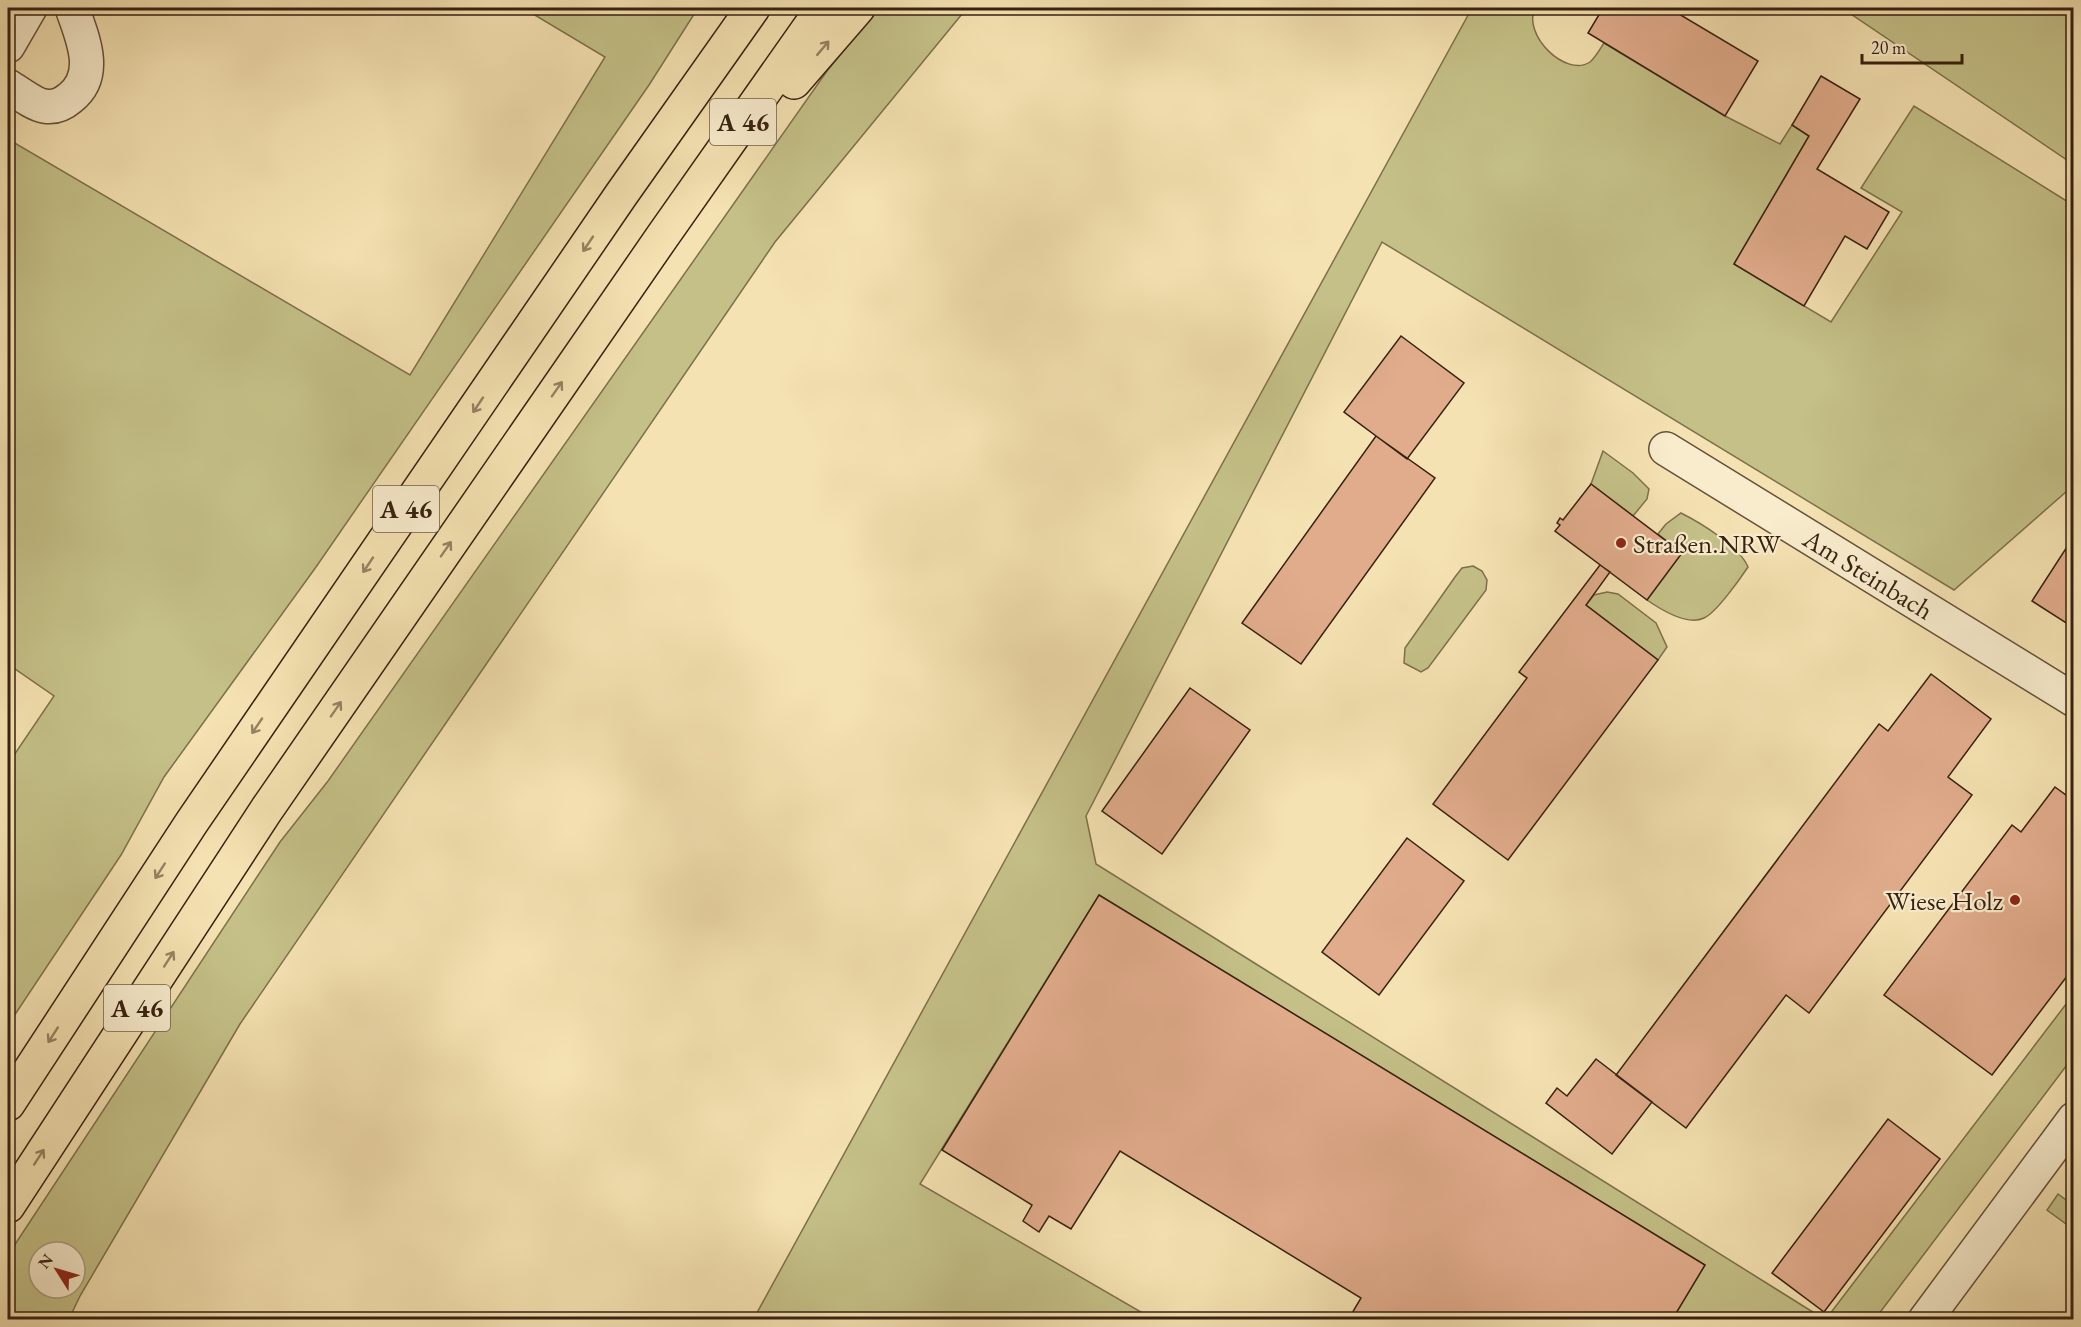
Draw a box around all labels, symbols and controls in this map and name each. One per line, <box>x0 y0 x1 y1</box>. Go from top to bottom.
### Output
scale bar <box>1862 27 1962 65</box>
text: 20 m <box>1871 36 1906 59</box>
one-way arrow <box>816 40 829 56</box>
road number: A 46 <box>710 99 776 145</box>
one-way arrow <box>582 235 594 251</box>
one-way arrow <box>551 381 563 397</box>
one-way arrow <box>472 396 484 412</box>
road number: A 46 <box>373 486 439 532</box>
street label: Am Steinbach <box>1796 520 1940 627</box>
place label: Straßen.NRW <box>1633 526 1782 561</box>
marker: Straßen.NRW <box>1614 536 1628 550</box>
one-way arrow <box>440 541 452 558</box>
one-way arrow <box>362 557 374 573</box>
one-way arrow <box>330 702 342 718</box>
one-way arrow <box>251 718 263 734</box>
one-way arrow <box>153 863 166 880</box>
place label: Wiese Holz <box>1886 883 2004 918</box>
marker: Wiese Holz <box>2008 893 2022 907</box>
one-way arrow <box>163 951 175 967</box>
road number: A 46 <box>104 985 170 1031</box>
one-way arrow <box>47 1026 59 1042</box>
one-way arrow <box>34 1149 46 1166</box>
north arrow <box>27 1240 87 1300</box>
text: N <box>33 1250 58 1273</box>

